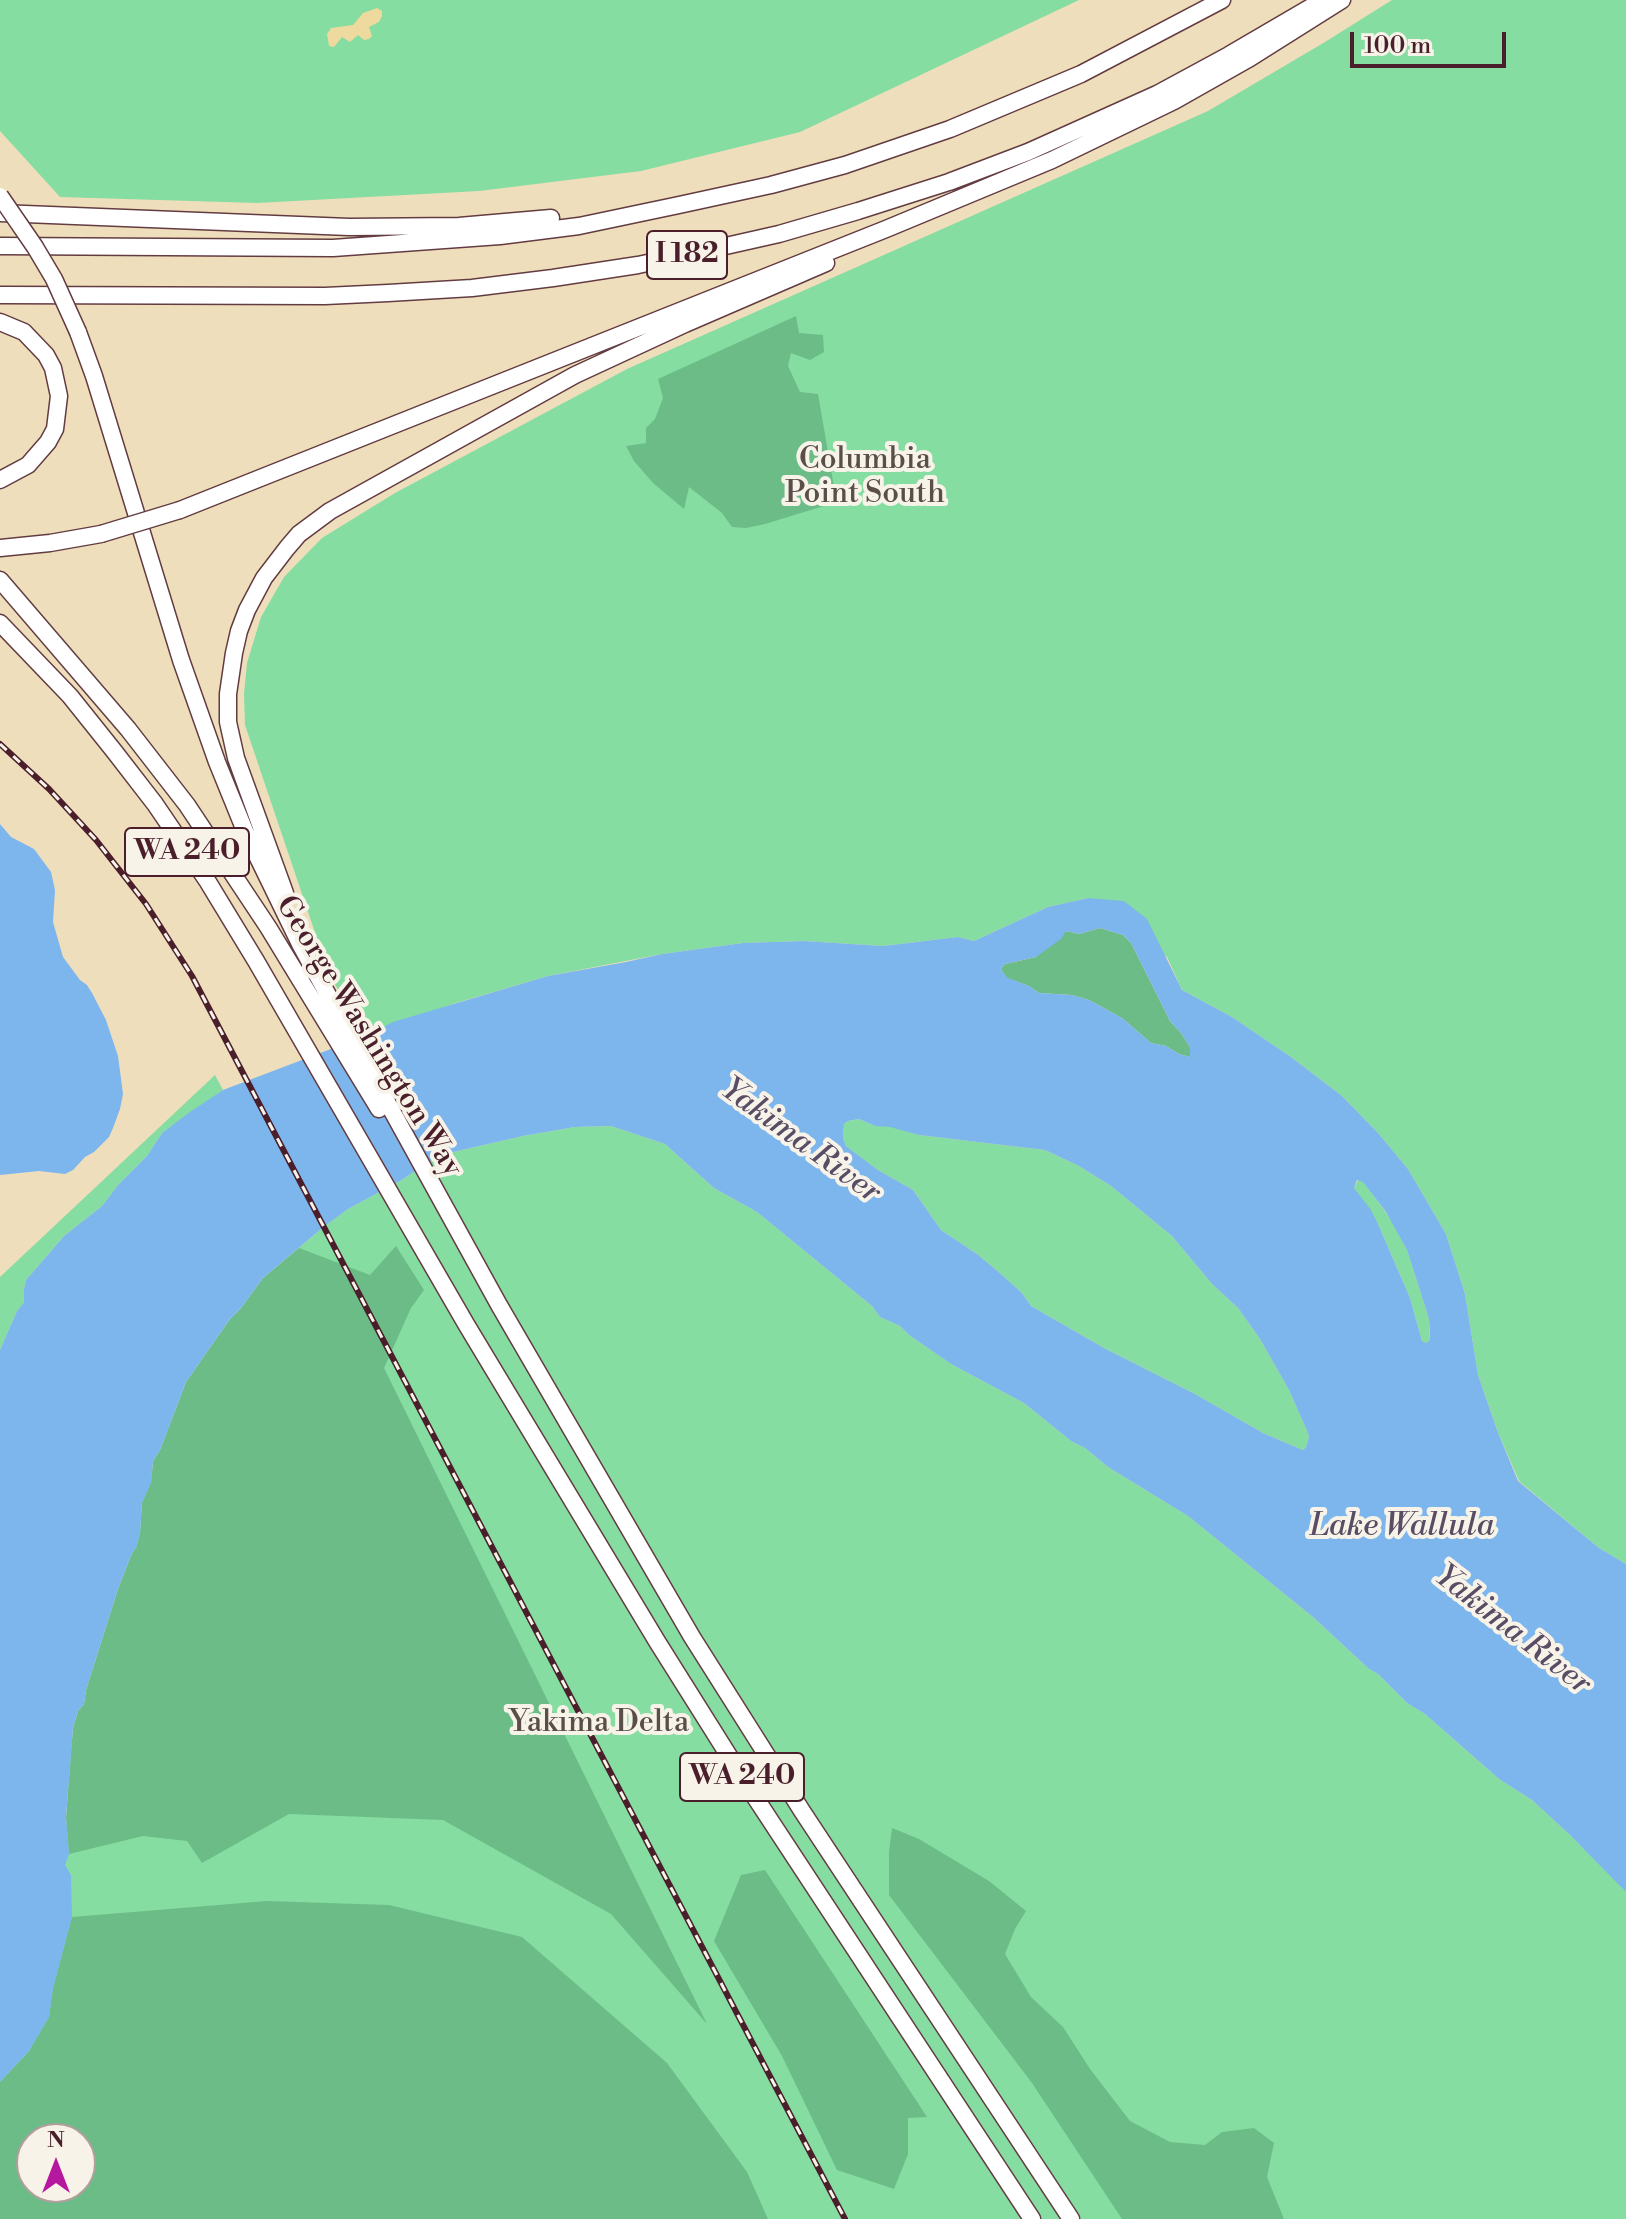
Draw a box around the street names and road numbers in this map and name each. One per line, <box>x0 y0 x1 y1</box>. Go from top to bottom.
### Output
road number: I 182 <box>647 231 727 279</box>
road number: WA 240 <box>125 828 249 876</box>
street label: George Washington Way <box>267 890 469 1184</box>
road number: WA 240 <box>680 1753 804 1801</box>

